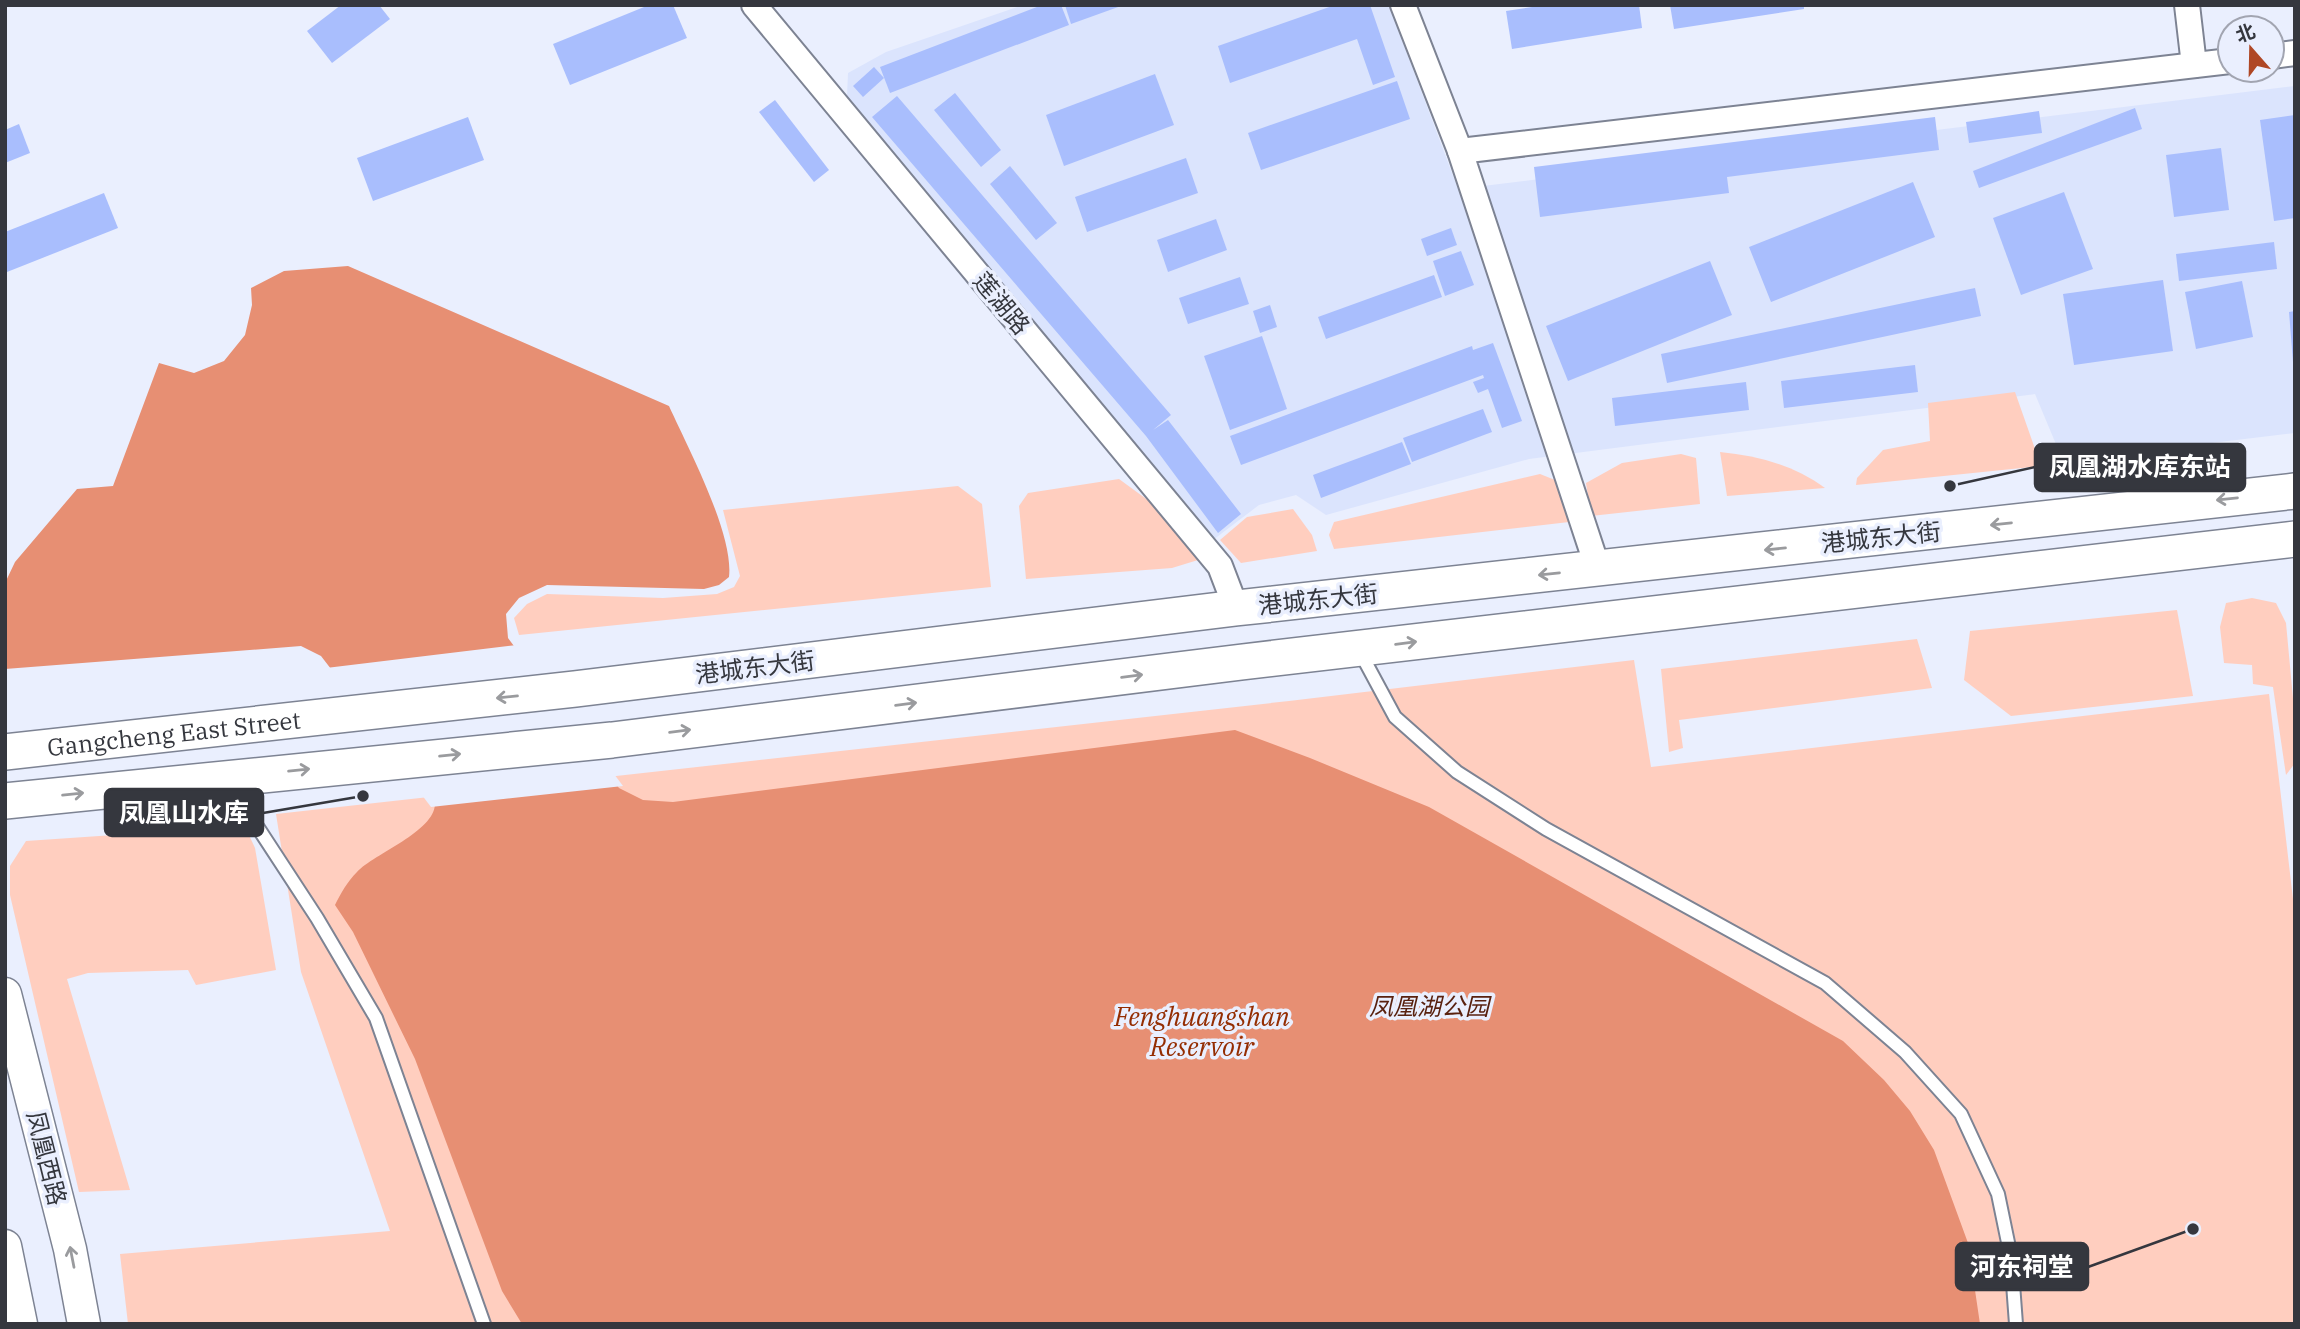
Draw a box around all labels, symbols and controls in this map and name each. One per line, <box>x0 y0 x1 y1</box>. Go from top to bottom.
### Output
north arrow <box>2216 14 2286 84</box>
text: 北 <box>2232 18 2258 48</box>
street label: 莲湖路 <box>967 265 1037 341</box>
callout: 凤凰湖水库东站 <box>2035 444 2245 491</box>
text: 凤凰湖水库东站 <box>2049 449 2231 483</box>
one-way arrow <box>2216 493 2239 506</box>
street label: 港城东大街 <box>1820 515 1942 559</box>
one-way arrow <box>1990 518 2013 531</box>
one-way arrow <box>1764 543 1787 556</box>
one-way arrow <box>1538 568 1560 581</box>
street label: 港城东大街 <box>1257 577 1379 621</box>
one-way arrow <box>1394 636 1417 649</box>
street label: 港城东大街 <box>693 644 817 690</box>
one-way arrow <box>1120 669 1142 682</box>
one-way arrow <box>496 690 519 703</box>
one-way arrow <box>894 697 917 710</box>
street label: Gangcheng East Street <box>46 703 302 763</box>
one-way arrow <box>668 725 691 738</box>
one-way arrow <box>438 748 461 761</box>
one-way arrow <box>288 764 310 777</box>
one-way arrow <box>61 787 84 800</box>
callout: 凤凰山水库 <box>105 789 263 836</box>
text: 凤凰山水库 <box>119 795 249 829</box>
park label: 凤凰湖公园 <box>1369 990 1492 1022</box>
water label: Fenghuangshan Reservoir <box>1113 999 1290 1063</box>
street label: 凤凰西路 <box>20 1108 74 1208</box>
callout: 河东祠堂 <box>1956 1243 2088 1290</box>
one-way arrow <box>64 1246 78 1269</box>
text: 河东祠堂 <box>1970 1249 2074 1283</box>

